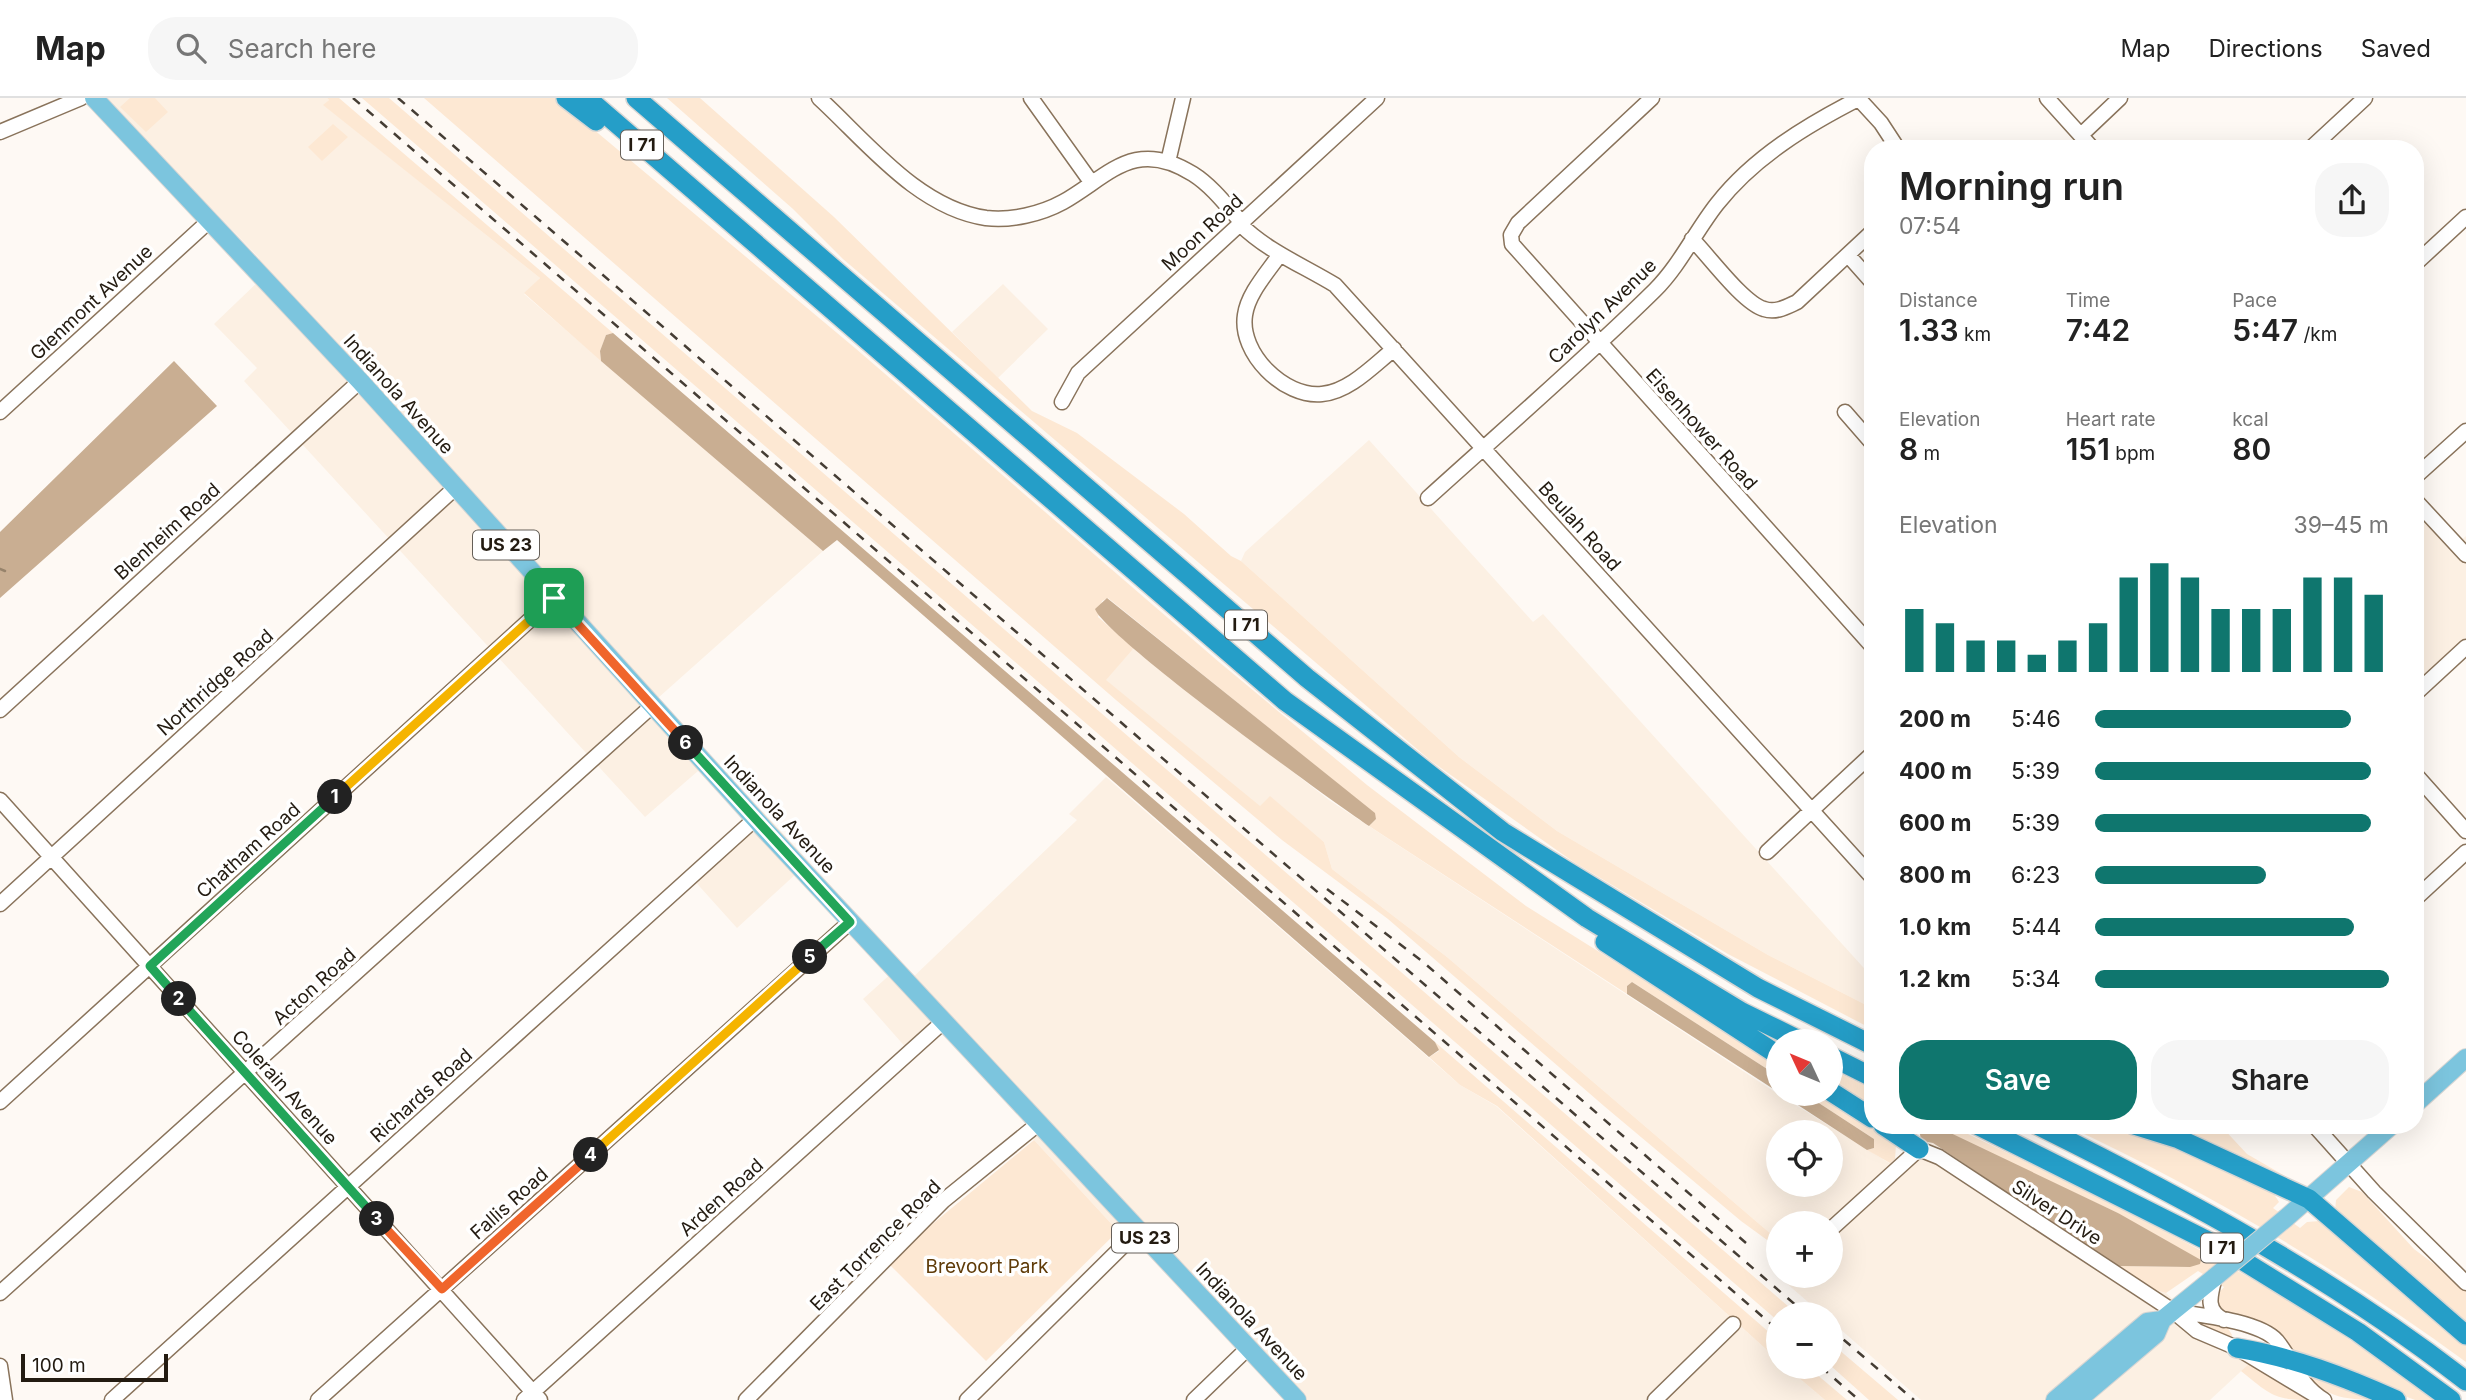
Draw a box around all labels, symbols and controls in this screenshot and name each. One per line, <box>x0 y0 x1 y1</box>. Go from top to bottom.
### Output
search box <box>148 17 638 80</box>
text: Map <box>35 28 106 68</box>
icon: search <box>172 29 210 67</box>
text: Search here <box>228 33 376 64</box>
text: Map <box>2121 34 2170 63</box>
text: Directions <box>2208 34 2323 63</box>
text: Saved <box>2361 34 2431 63</box>
road number: I 71 <box>621 130 663 160</box>
text: Morning run <box>1899 163 2124 209</box>
button: share <box>2315 163 2389 237</box>
street label: Moon Road <box>1157 189 1248 276</box>
text: 07:54 <box>1899 212 1961 240</box>
street label: Glenmont Avenue <box>25 240 157 365</box>
street label: Carolyn Avenue <box>1543 254 1661 369</box>
text: Distance <box>1899 289 1977 312</box>
text: Time <box>2066 289 2110 312</box>
text: Pace <box>2232 289 2277 312</box>
text: 1.33 <box>1899 312 1959 348</box>
text: 7:42 <box>2066 312 2130 348</box>
text: 5:47 <box>2232 312 2298 348</box>
text: km <box>1959 323 1991 346</box>
text: /km <box>2298 323 2337 346</box>
street label: Indianola Avenue <box>339 330 458 459</box>
street label: Eisenhower Road <box>1641 364 1762 495</box>
text: Elevation <box>1899 408 1980 431</box>
text: Heart rate <box>2066 408 2156 431</box>
text: kcal <box>2232 408 2269 431</box>
text: 8 <box>1899 431 1918 467</box>
text: 151 <box>2066 431 2110 467</box>
text: 80 <box>2232 431 2271 467</box>
text: m <box>1918 442 1940 465</box>
text: bpm <box>2110 442 2155 465</box>
street label: Beulah Road <box>1533 477 1626 576</box>
street label: Blenheim Road <box>110 478 225 585</box>
text: Elevation <box>1899 511 1998 539</box>
text: 39–45 m <box>2294 511 2389 539</box>
road number: US 23 <box>473 530 539 560</box>
pin <box>524 568 584 628</box>
icon: arrive <box>535 579 573 617</box>
road number: I 71 <box>1225 610 1267 640</box>
street label: Northridge Road <box>153 624 278 741</box>
text: 200 m <box>1899 705 1971 733</box>
text: 5:46 <box>2011 705 2061 733</box>
pin: 6 <box>668 726 704 760</box>
text: 6 <box>679 731 692 754</box>
street label: Indianola Avenue <box>719 750 840 878</box>
text: 400 m <box>1899 757 1972 785</box>
text: 5:39 <box>2011 757 2060 785</box>
pin: 1 <box>318 780 352 814</box>
text: 1 <box>330 785 339 808</box>
street label: Chatham Road <box>192 798 305 903</box>
text: 600 m <box>1899 809 1971 837</box>
text: 5:39 <box>2011 809 2060 837</box>
text: 800 m <box>1899 861 1971 889</box>
text: 6:23 <box>2011 861 2060 889</box>
text: 1.0 km <box>1899 913 1971 941</box>
text: 5:44 <box>2011 913 2061 941</box>
pin: 5 <box>792 940 828 974</box>
street label: Acton Road <box>268 943 361 1030</box>
text: 5 <box>803 945 816 968</box>
text: 1.2 km <box>1899 965 1971 993</box>
text: 5:34 <box>2011 965 2061 993</box>
pin: 2 <box>162 982 196 1016</box>
text: 2 <box>173 987 184 1010</box>
street label: Colerain Avenue <box>227 1025 342 1150</box>
north arrow <box>1766 1029 1843 1106</box>
map controls <box>1766 1029 1843 1379</box>
button: Save <box>1899 1040 2137 1120</box>
button: Share <box>2151 1040 2389 1120</box>
street label: Richards Road <box>366 1044 477 1147</box>
button: locate <box>1766 1120 1843 1197</box>
pin: 4 <box>574 1138 608 1172</box>
text: 4 <box>584 1143 597 1166</box>
street label: Arden Road <box>675 1154 768 1241</box>
street label: Fallis Road <box>466 1163 553 1244</box>
street label: East Torrence Road <box>805 1175 946 1316</box>
street label: Silver Drive <box>2007 1175 2106 1250</box>
pin: 3 <box>360 1202 394 1236</box>
text: 3 <box>370 1207 383 1230</box>
button: + <box>1766 1211 1843 1288</box>
road number: US 23 <box>1112 1224 1178 1252</box>
road number: I 71 <box>2201 1233 2243 1262</box>
park label: Brevoort Park <box>926 1255 1049 1278</box>
street label: Indianola Avenue <box>1191 1257 1312 1385</box>
button: − <box>1766 1302 1843 1379</box>
scale bar <box>21 1351 168 1383</box>
text: 100 m <box>32 1354 86 1377</box>

